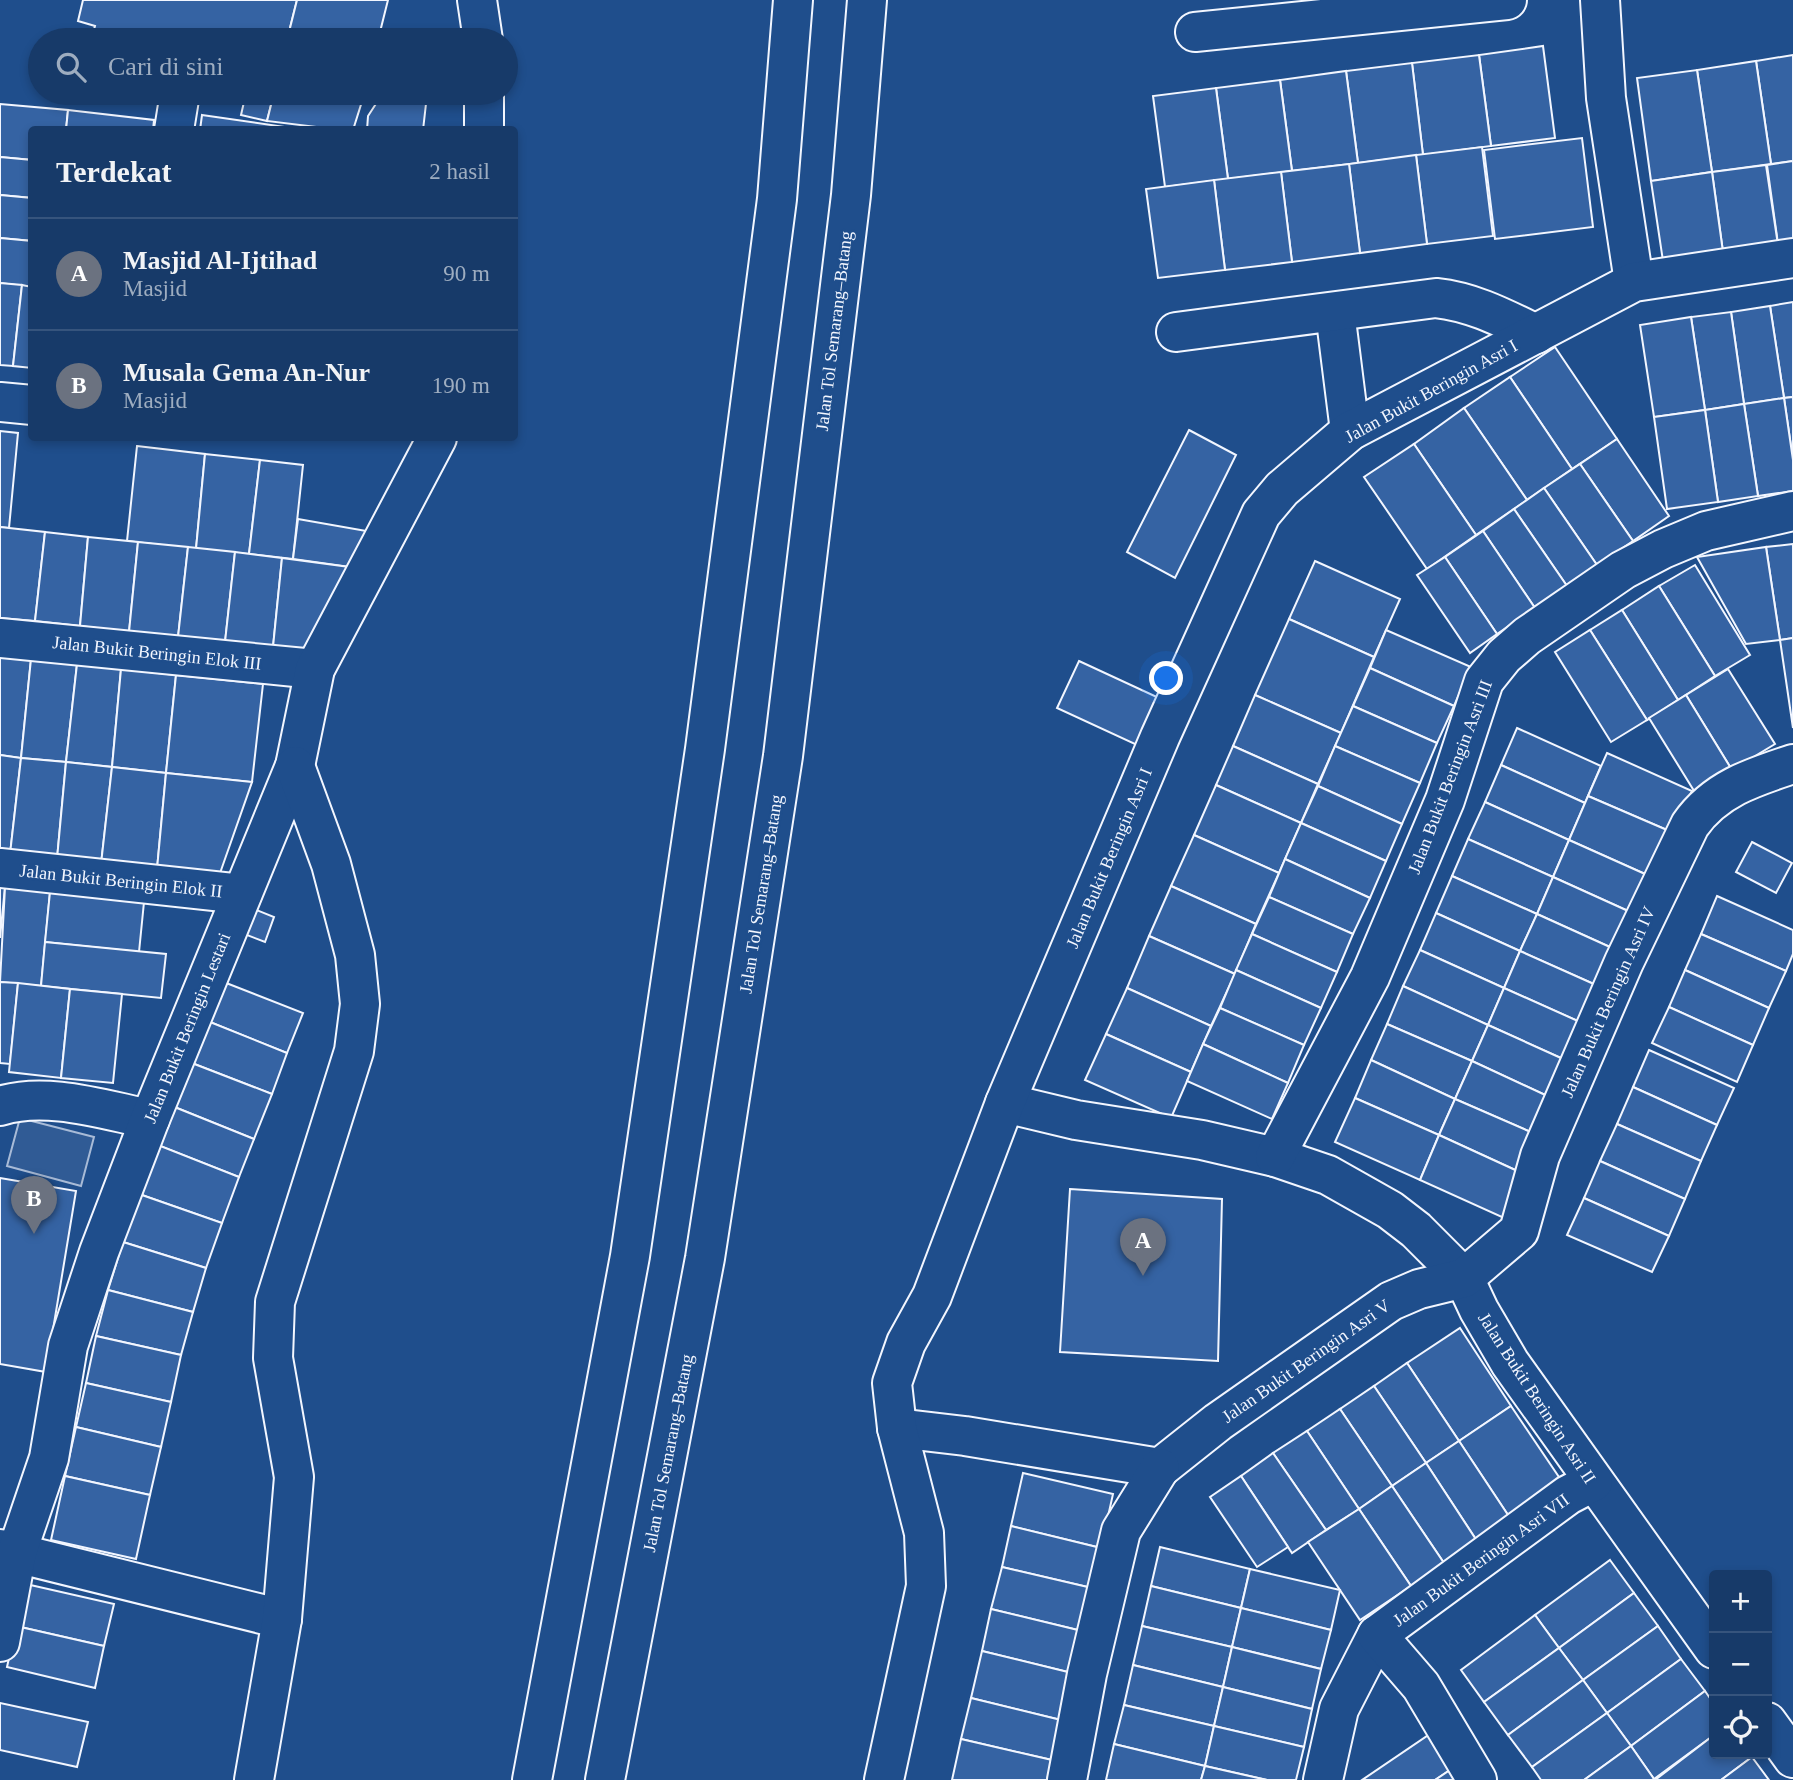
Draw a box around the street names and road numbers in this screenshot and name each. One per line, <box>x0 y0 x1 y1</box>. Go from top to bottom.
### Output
street label: Jalan Tol Semarang–Batang <box>812 230 856 432</box>
street label: Jalan Bukit Beringin Asri I <box>1341 335 1521 447</box>
street label: Jalan Bukit Beringin Elok III <box>52 632 262 674</box>
street label: Jalan Bukit Beringin Asri III <box>1404 677 1496 877</box>
street label: Jalan Bukit Beringin Asri I <box>1062 765 1156 951</box>
street label: Jalan Tol Semarang–Batang <box>735 793 787 995</box>
street label: Jalan Bukit Beringin Elok II <box>19 860 223 902</box>
street label: Jalan Bukit Beringin Asri IV <box>1557 903 1659 1101</box>
street label: Jalan Bukit Beringin Lestari <box>140 930 234 1126</box>
street label: Jalan Bukit Beringin Asri V <box>1218 1295 1394 1427</box>
street label: Jalan Bukit Beringin Asri II <box>1474 1309 1600 1487</box>
street label: Jalan Tol Semarang–Batang <box>639 1352 697 1554</box>
street label: Jalan Bukit Beringin Asri VII <box>1389 1489 1573 1631</box>

